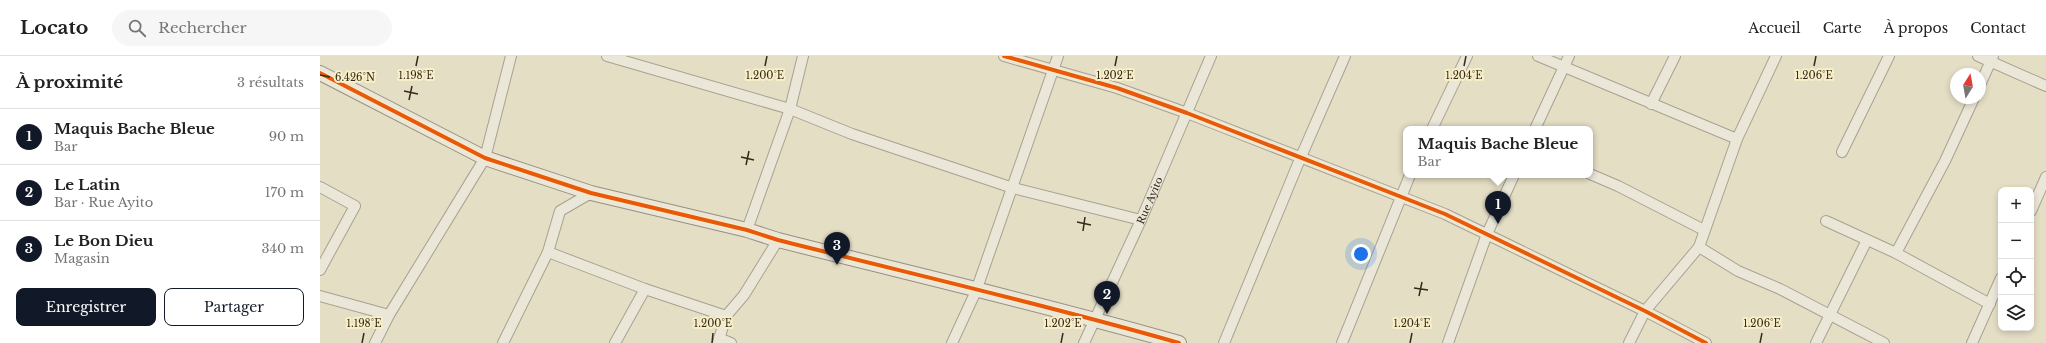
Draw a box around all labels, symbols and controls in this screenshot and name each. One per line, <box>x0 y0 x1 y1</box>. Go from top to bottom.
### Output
search box <box>112 10 392 46</box>
text: Locato <box>20 16 88 39</box>
icon: search <box>126 17 148 39</box>
text: Rechercher <box>158 18 247 37</box>
text: Accueil <box>1748 19 1801 37</box>
text: Carte <box>1823 19 1862 37</box>
text: À propos <box>1884 19 1948 37</box>
text: Contact <box>1970 19 2026 37</box>
north arrow <box>1950 68 1986 104</box>
text: 1.198°E <box>399 69 433 82</box>
text: 1.200°E <box>746 69 784 82</box>
text: 1.202°E <box>1096 69 1134 82</box>
text: 1.204°E <box>1446 69 1482 82</box>
text: 1.206°E <box>1795 69 1833 82</box>
text: 6.426°N <box>335 71 375 84</box>
text: À proximité <box>16 72 123 93</box>
text: 3 résultats <box>237 74 304 91</box>
text: Maquis Bache Bleue <box>54 119 215 138</box>
popup <box>1403 126 1593 178</box>
text: 1 <box>26 128 32 145</box>
text: 90 m <box>269 128 304 145</box>
text: Maquis Bache Bleue <box>1418 134 1578 153</box>
text: Bar <box>54 138 77 155</box>
text: Bar <box>1418 153 1441 170</box>
street label: Rue Ayito <box>1134 174 1166 226</box>
text: Le Latin <box>54 175 120 194</box>
text: 2 <box>25 184 33 201</box>
text: 170 m <box>265 184 304 201</box>
map controls <box>1998 187 2034 331</box>
button: + <box>1998 187 2034 223</box>
pin: 1 <box>1485 191 1511 224</box>
text: Bar · Rue Ayito <box>54 194 153 211</box>
button: − <box>1998 223 2034 259</box>
text: Le Bon Dieu <box>54 231 153 250</box>
pin: 3 <box>824 232 850 265</box>
text: 3 <box>25 240 33 257</box>
text: 340 m <box>261 240 304 257</box>
your location <box>1351 244 1371 264</box>
text: Magasin <box>54 250 110 267</box>
button: locate <box>1998 259 2034 295</box>
pin: 2 <box>1094 281 1120 314</box>
button: Enregistrer <box>16 288 156 326</box>
button: Partager <box>164 288 304 326</box>
button: layers <box>1998 295 2034 331</box>
text: 1.198°E <box>347 317 381 330</box>
text: 1.200°E <box>694 317 732 330</box>
text: 1.202°E <box>1044 317 1082 330</box>
text: 1.204°E <box>1394 317 1430 330</box>
text: 1.206°E <box>1743 317 1781 330</box>

